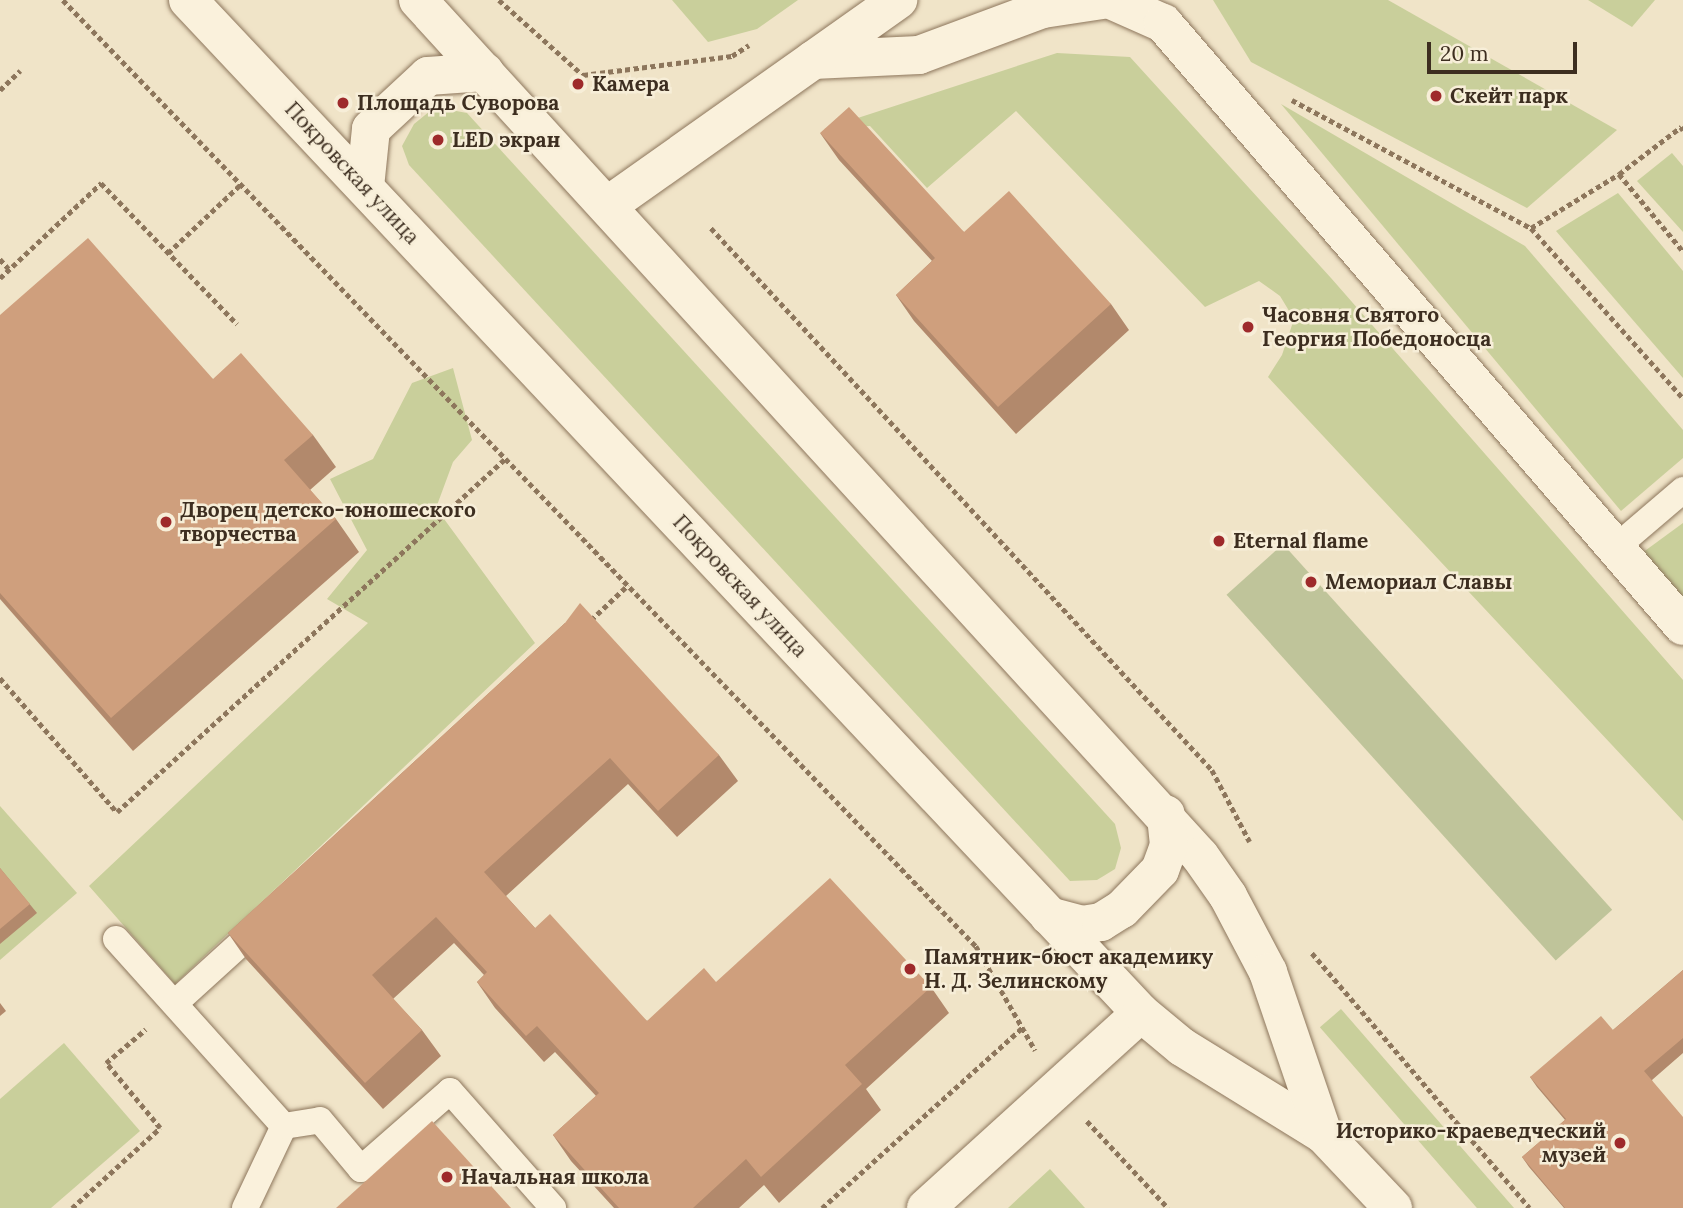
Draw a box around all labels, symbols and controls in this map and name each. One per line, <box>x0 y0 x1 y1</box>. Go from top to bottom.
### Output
scale bar <box>1431 28 1582 72</box>
text: 20 m <box>1440 40 1489 67</box>
place label: Камера <box>592 71 670 97</box>
marker: Камера <box>570 76 586 92</box>
place label: Скейт парк <box>1450 83 1568 109</box>
marker: Скейт парк <box>1428 88 1444 104</box>
place label: Площадь Суворова <box>357 90 559 116</box>
marker: Площадь Суворова <box>335 95 351 111</box>
street label: Покровская улица <box>280 97 424 249</box>
place label: LED экран <box>452 127 561 153</box>
marker: LED экран <box>430 132 446 148</box>
place label: Часовня Святого Георгия Победоносца <box>1262 302 1491 352</box>
marker: Часовня Святого Георгия Победоносца <box>1240 319 1256 335</box>
place label: Дворец детско-юношеского творчества <box>180 497 476 547</box>
street label: Покровская улица <box>668 510 812 662</box>
marker: Дворец детско-юношеского творчества <box>158 514 174 530</box>
place label: Eternal flame <box>1233 528 1368 554</box>
marker: Eternal flame <box>1211 533 1227 549</box>
place label: Мемориал Славы <box>1325 569 1512 595</box>
marker: Мемориал Славы <box>1303 574 1319 590</box>
place label: Памятник-бюст академику Н. Д. Зелинскому <box>924 944 1213 994</box>
marker: Памятник-бюст академику Н. Д. Зелинскому <box>902 961 918 977</box>
place label: Историко-краеведческий музей <box>1336 1118 1606 1168</box>
marker: Историко-краеведческий музей <box>1612 1135 1628 1151</box>
place label: Начальная школа <box>461 1164 649 1190</box>
marker: Начальная школа <box>439 1169 455 1185</box>

